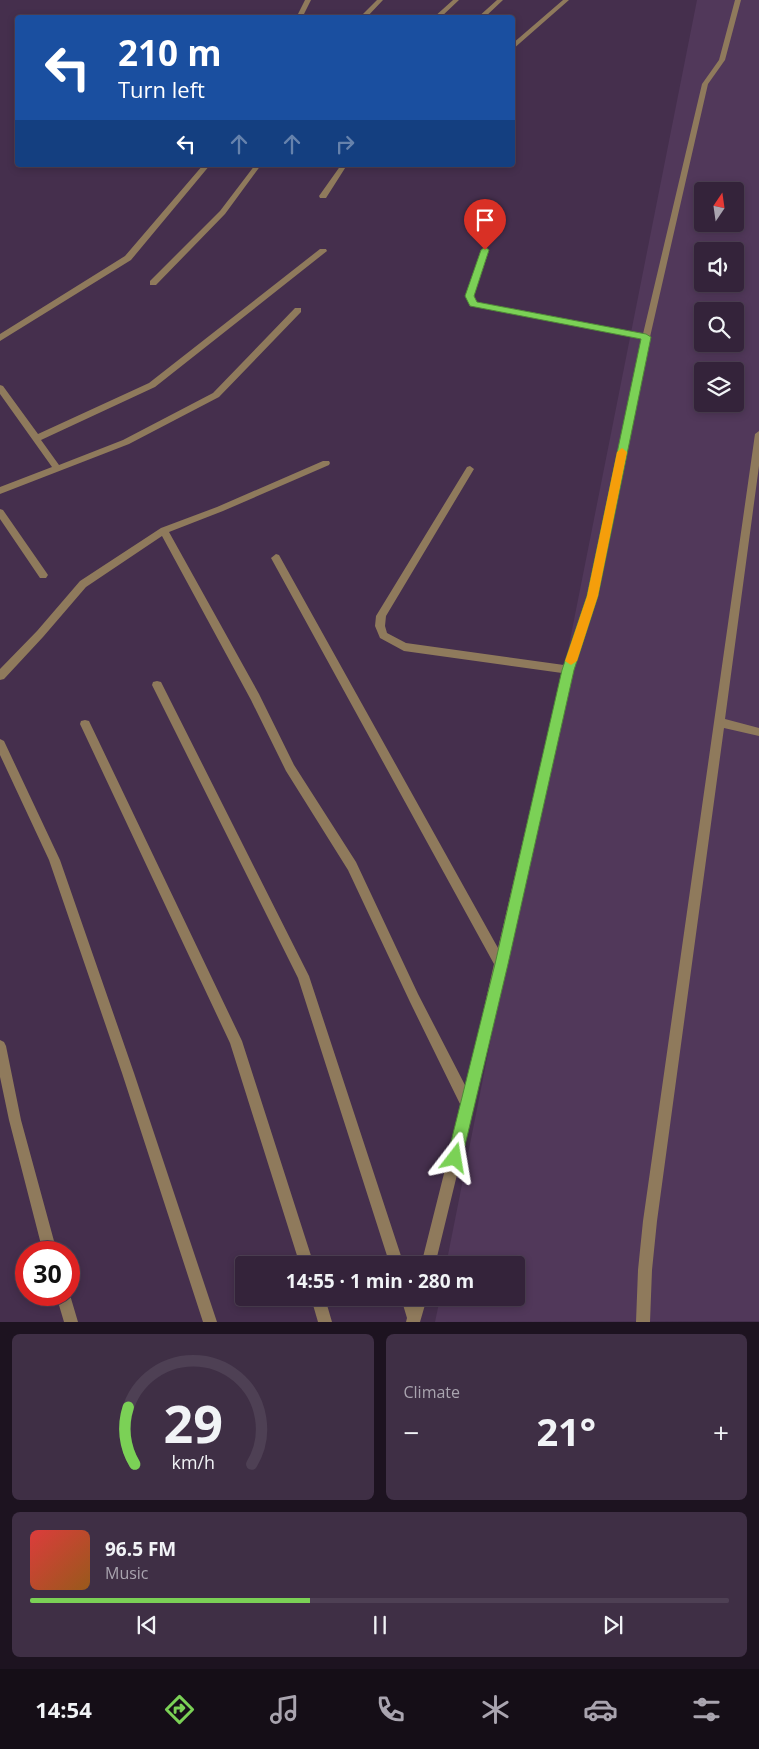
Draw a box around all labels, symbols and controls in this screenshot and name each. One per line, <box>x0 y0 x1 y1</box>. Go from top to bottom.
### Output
text: 210 m <box>118 29 222 76</box>
icon: left <box>35 35 100 100</box>
text: Turn left <box>118 74 205 104</box>
icon: left <box>172 130 200 158</box>
icon: ahead <box>225 130 253 158</box>
icon: ahead <box>278 130 306 158</box>
icon: right <box>331 130 359 158</box>
north arrow <box>694 182 744 232</box>
map controls <box>694 182 744 412</box>
pin <box>464 199 506 250</box>
icon: arrive <box>471 206 499 234</box>
button: sound <box>694 242 744 292</box>
button: search <box>694 302 744 352</box>
button: layers <box>694 362 744 412</box>
position arrow <box>428 1131 480 1183</box>
speed limit sign: 30 <box>15 1241 80 1306</box>
text: 14:55 · 1 min · 280 m <box>286 1268 474 1294</box>
text: Climate <box>404 1381 460 1403</box>
text: 29 <box>163 1387 222 1458</box>
text: 21° <box>536 1405 596 1457</box>
text: − <box>404 1413 420 1451</box>
text: + <box>713 1413 729 1451</box>
text: km/h <box>171 1450 214 1474</box>
text: 96.5 FM <box>105 1536 176 1562</box>
text: Music <box>105 1562 149 1584</box>
icon: previous <box>133 1611 161 1639</box>
icon: pause <box>366 1611 394 1639</box>
icon: next <box>599 1611 627 1639</box>
icon: directions <box>162 1692 197 1727</box>
icon: music <box>267 1692 302 1727</box>
icon: phone <box>373 1692 408 1727</box>
icon: climate <box>478 1692 513 1727</box>
icon: car <box>583 1692 618 1727</box>
icon: filters <box>689 1692 724 1727</box>
text: 14:54 <box>35 1694 92 1724</box>

